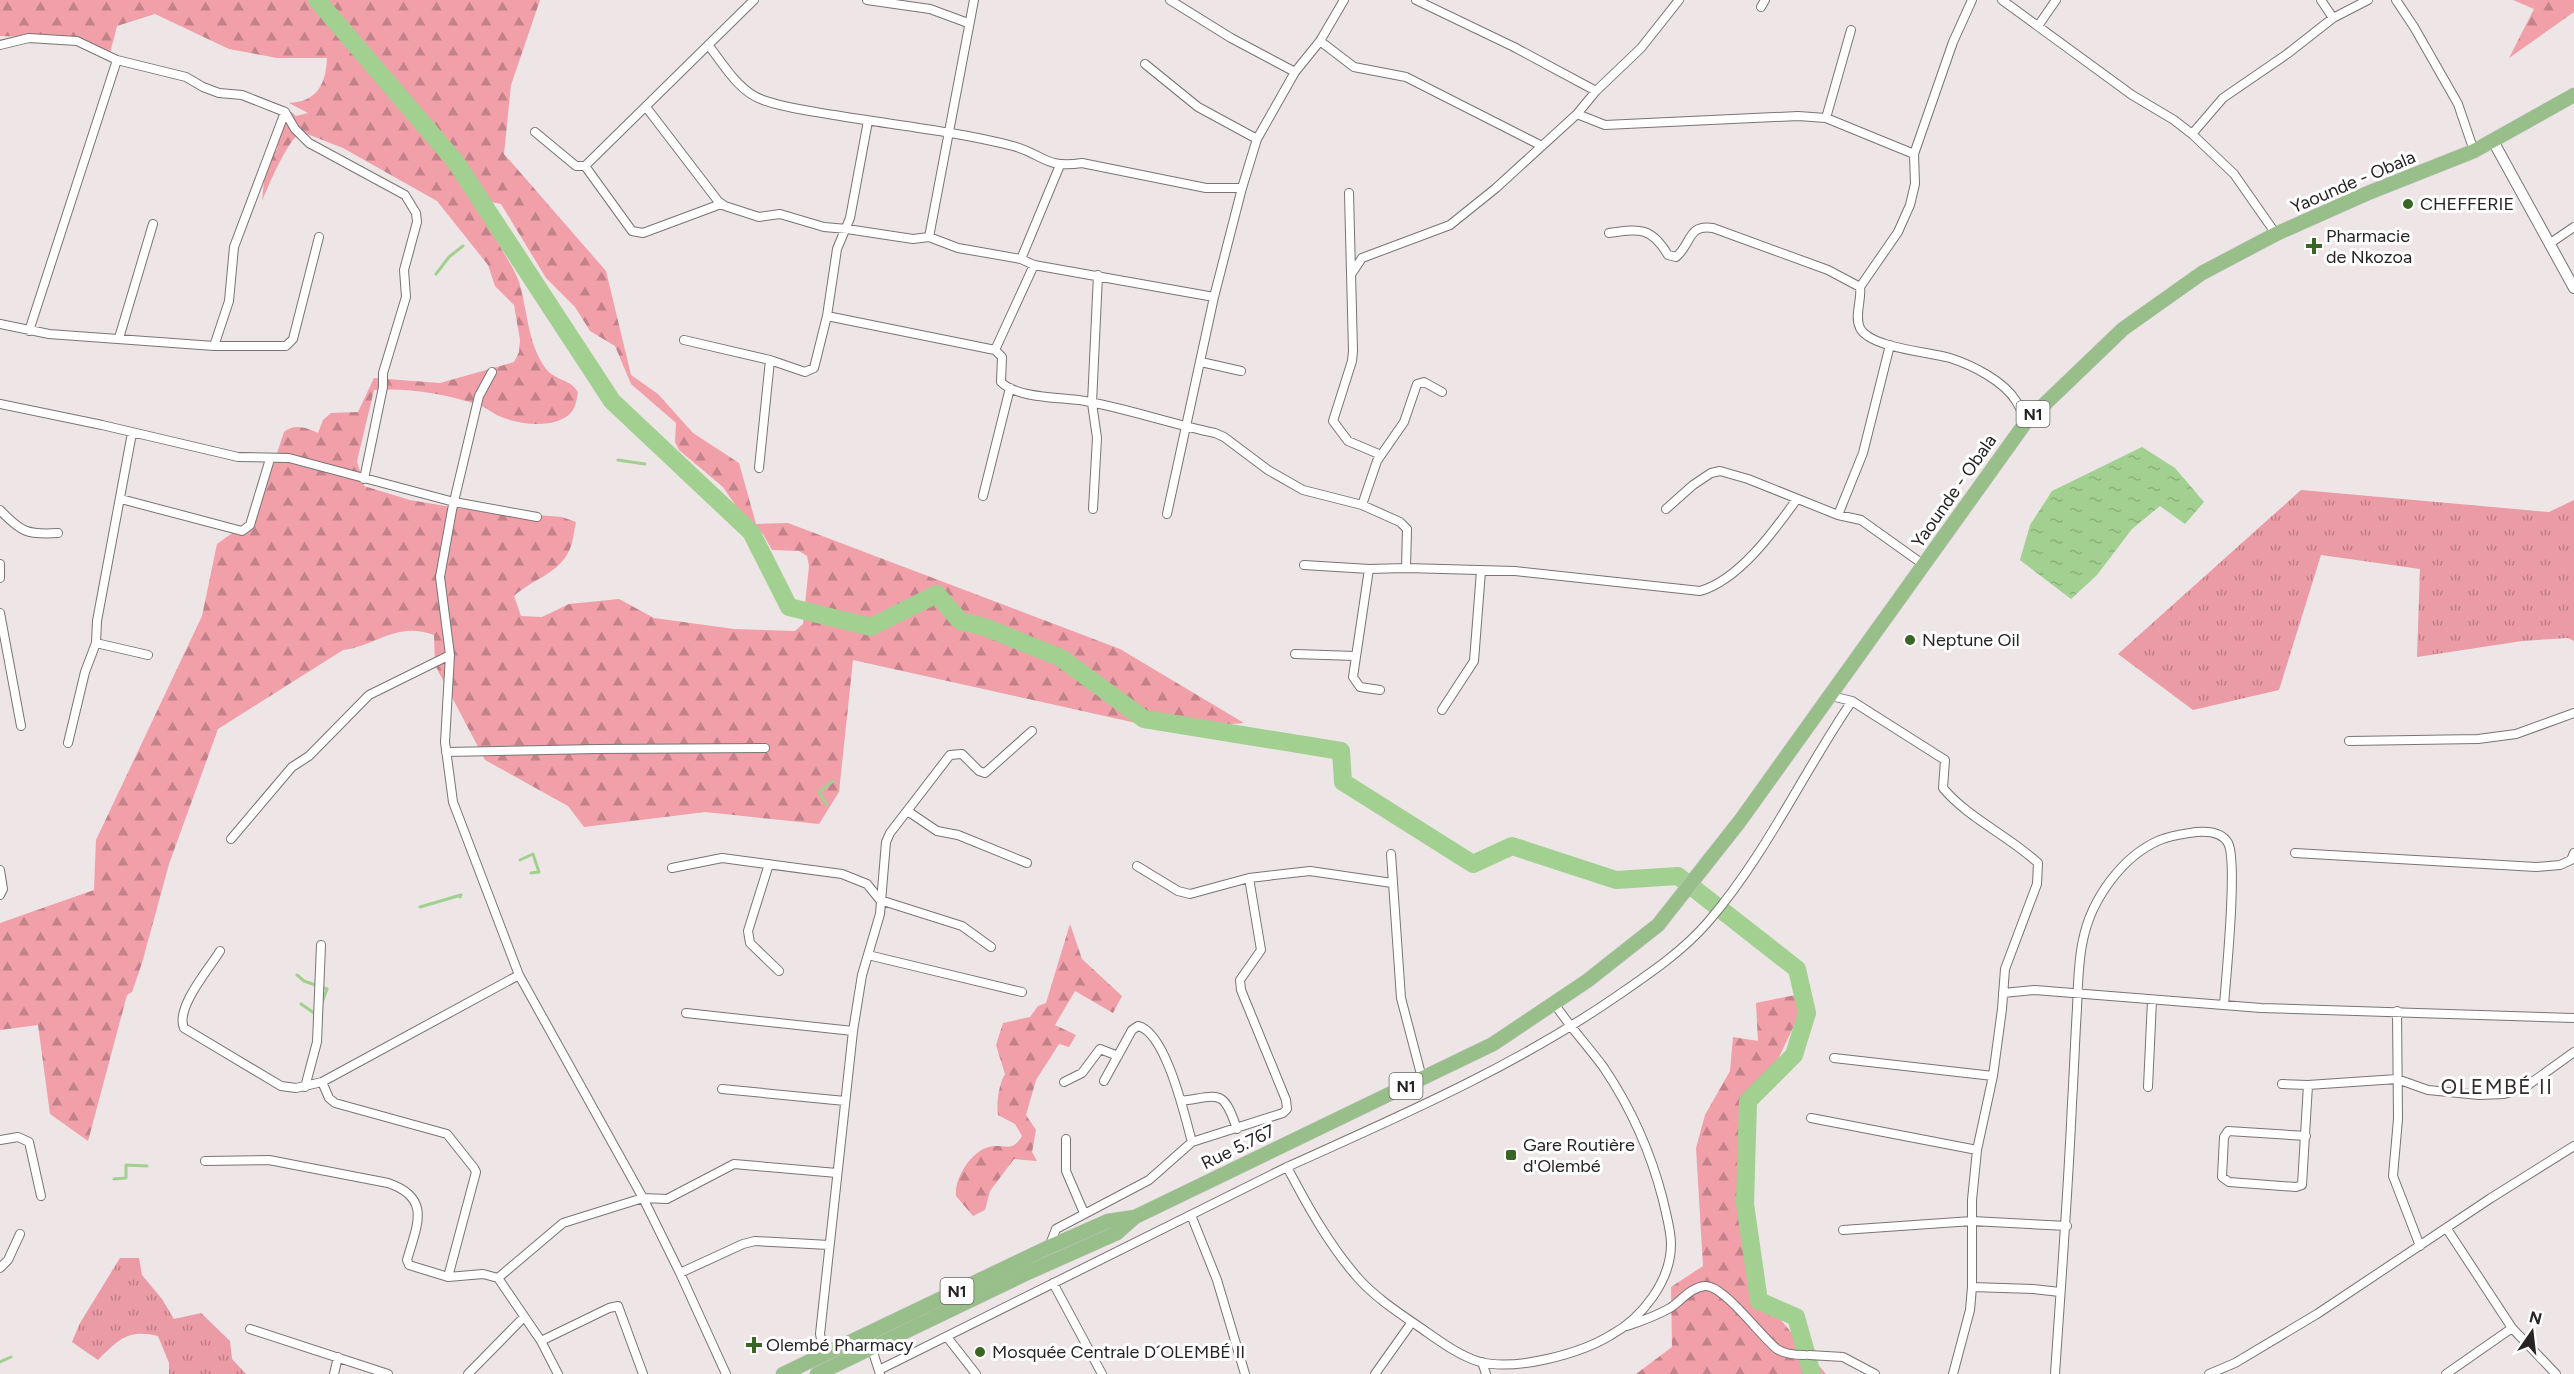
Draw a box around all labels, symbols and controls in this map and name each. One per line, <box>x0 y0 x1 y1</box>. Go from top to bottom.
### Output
street label: Yaounde - Obala <box>2287 146 2419 218</box>
place label: CHEFFERIE <box>2420 193 2514 215</box>
marker: CHEFFERIE <box>2401 197 2415 211</box>
place label: Pharmacie de Nkozoa <box>2326 225 2412 268</box>
marker: Pharmacie de Nkozoa <box>2307 239 2321 253</box>
road number: N1 <box>2016 401 2050 427</box>
street label: Yaounde - Obala <box>1907 430 2001 552</box>
place label: Neptune Oil <box>1922 629 2020 651</box>
marker: Neptune Oil <box>1903 633 1917 647</box>
road number: N1 <box>1390 1073 1422 1099</box>
district label: OLEMBÉ II <box>2441 1074 2553 1099</box>
street label: Rue 5.767 <box>1198 1120 1279 1174</box>
place label: Gare Routière d'Olembé <box>1523 1134 1635 1177</box>
marker: Gare Routière d'Olembé <box>1504 1148 1518 1162</box>
road number: N1 <box>940 1278 974 1304</box>
north arrow <box>2502 1302 2562 1362</box>
text: N <box>2527 1307 2544 1329</box>
place label: Olembé Pharmacy <box>766 1334 914 1356</box>
marker: Olembé Pharmacy <box>747 1338 761 1352</box>
place label: Mosquée Centrale D´OLEMBÉ II <box>992 1341 1245 1363</box>
marker: Mosquée Centrale D´OLEMBÉ II <box>973 1345 987 1359</box>

